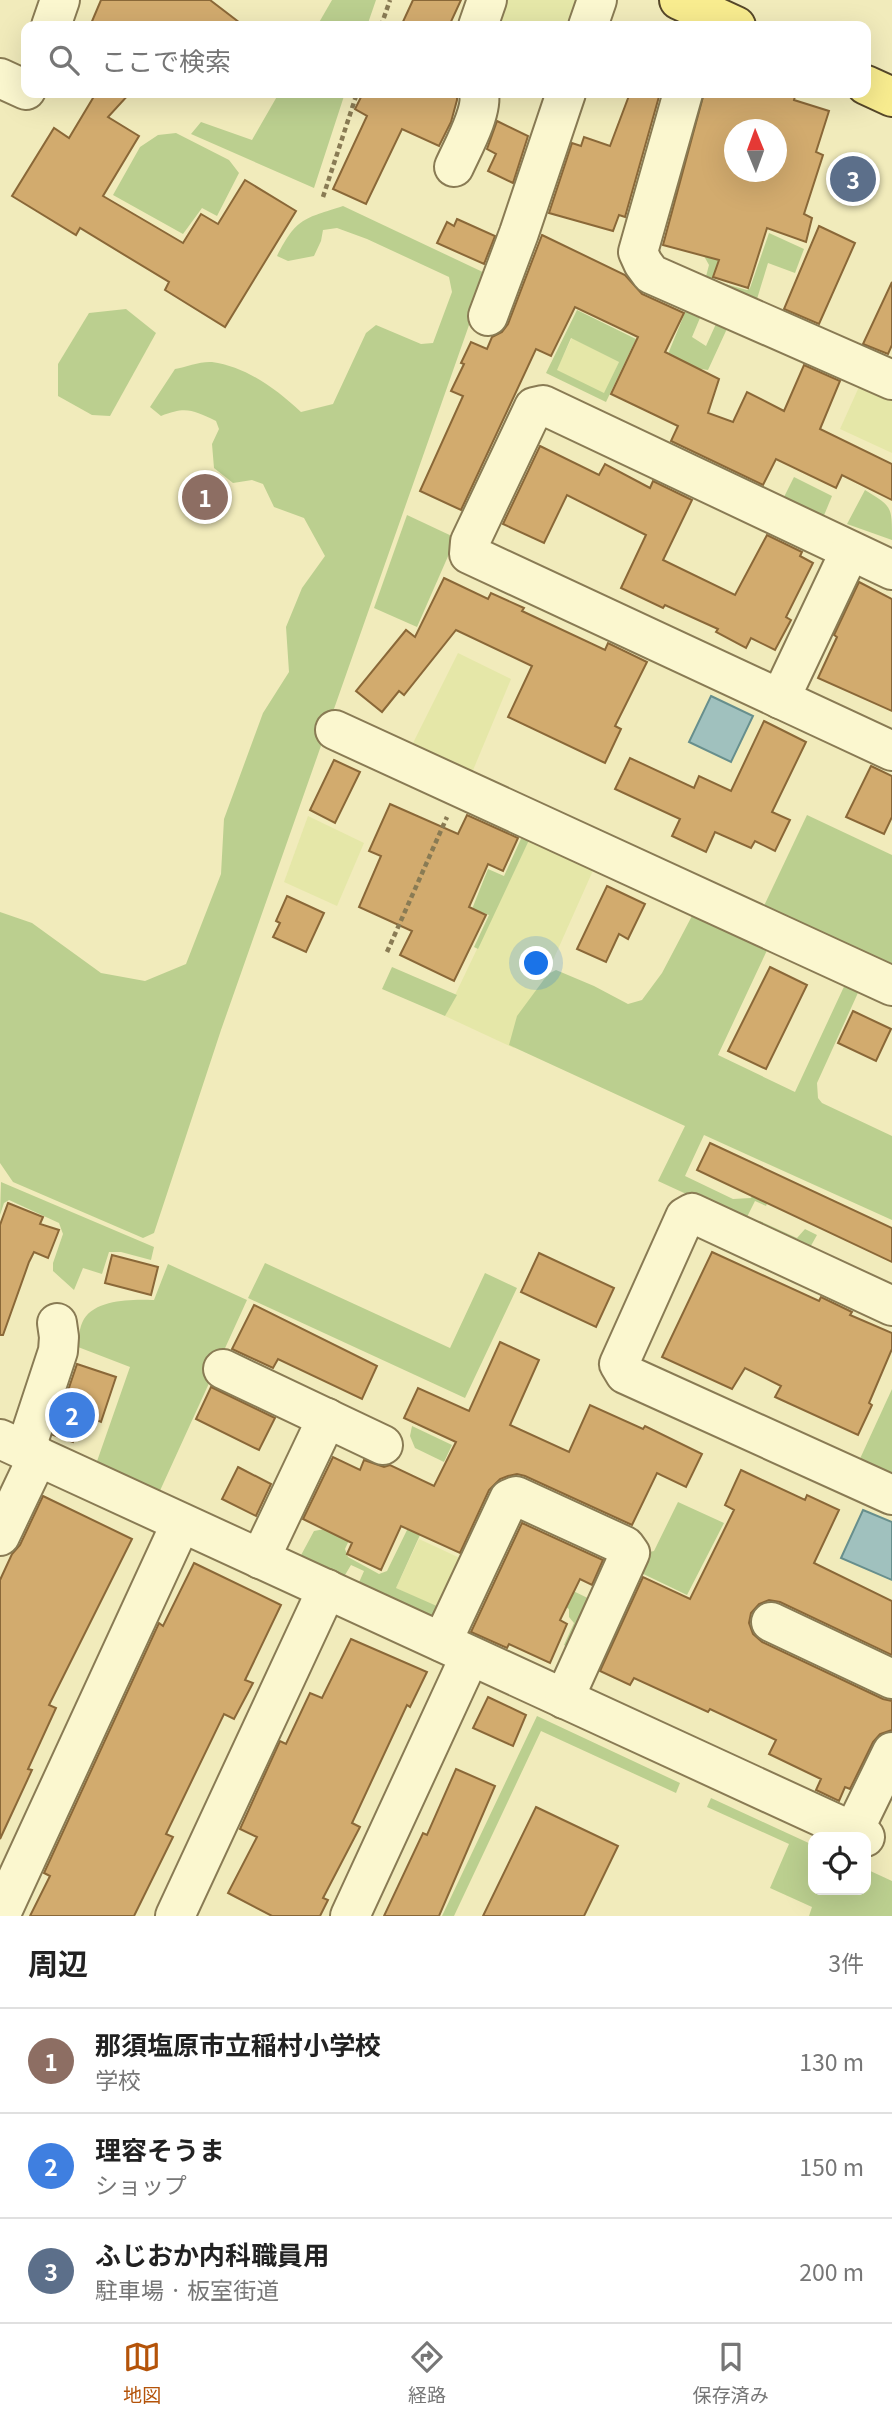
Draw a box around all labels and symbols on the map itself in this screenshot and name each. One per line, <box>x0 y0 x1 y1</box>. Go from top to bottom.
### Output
north arrow <box>724 119 787 182</box>
pin: 3 <box>830 153 876 205</box>
pin: 1 <box>182 471 228 523</box>
your location <box>519 946 553 980</box>
pin: 2 <box>49 1389 95 1441</box>

